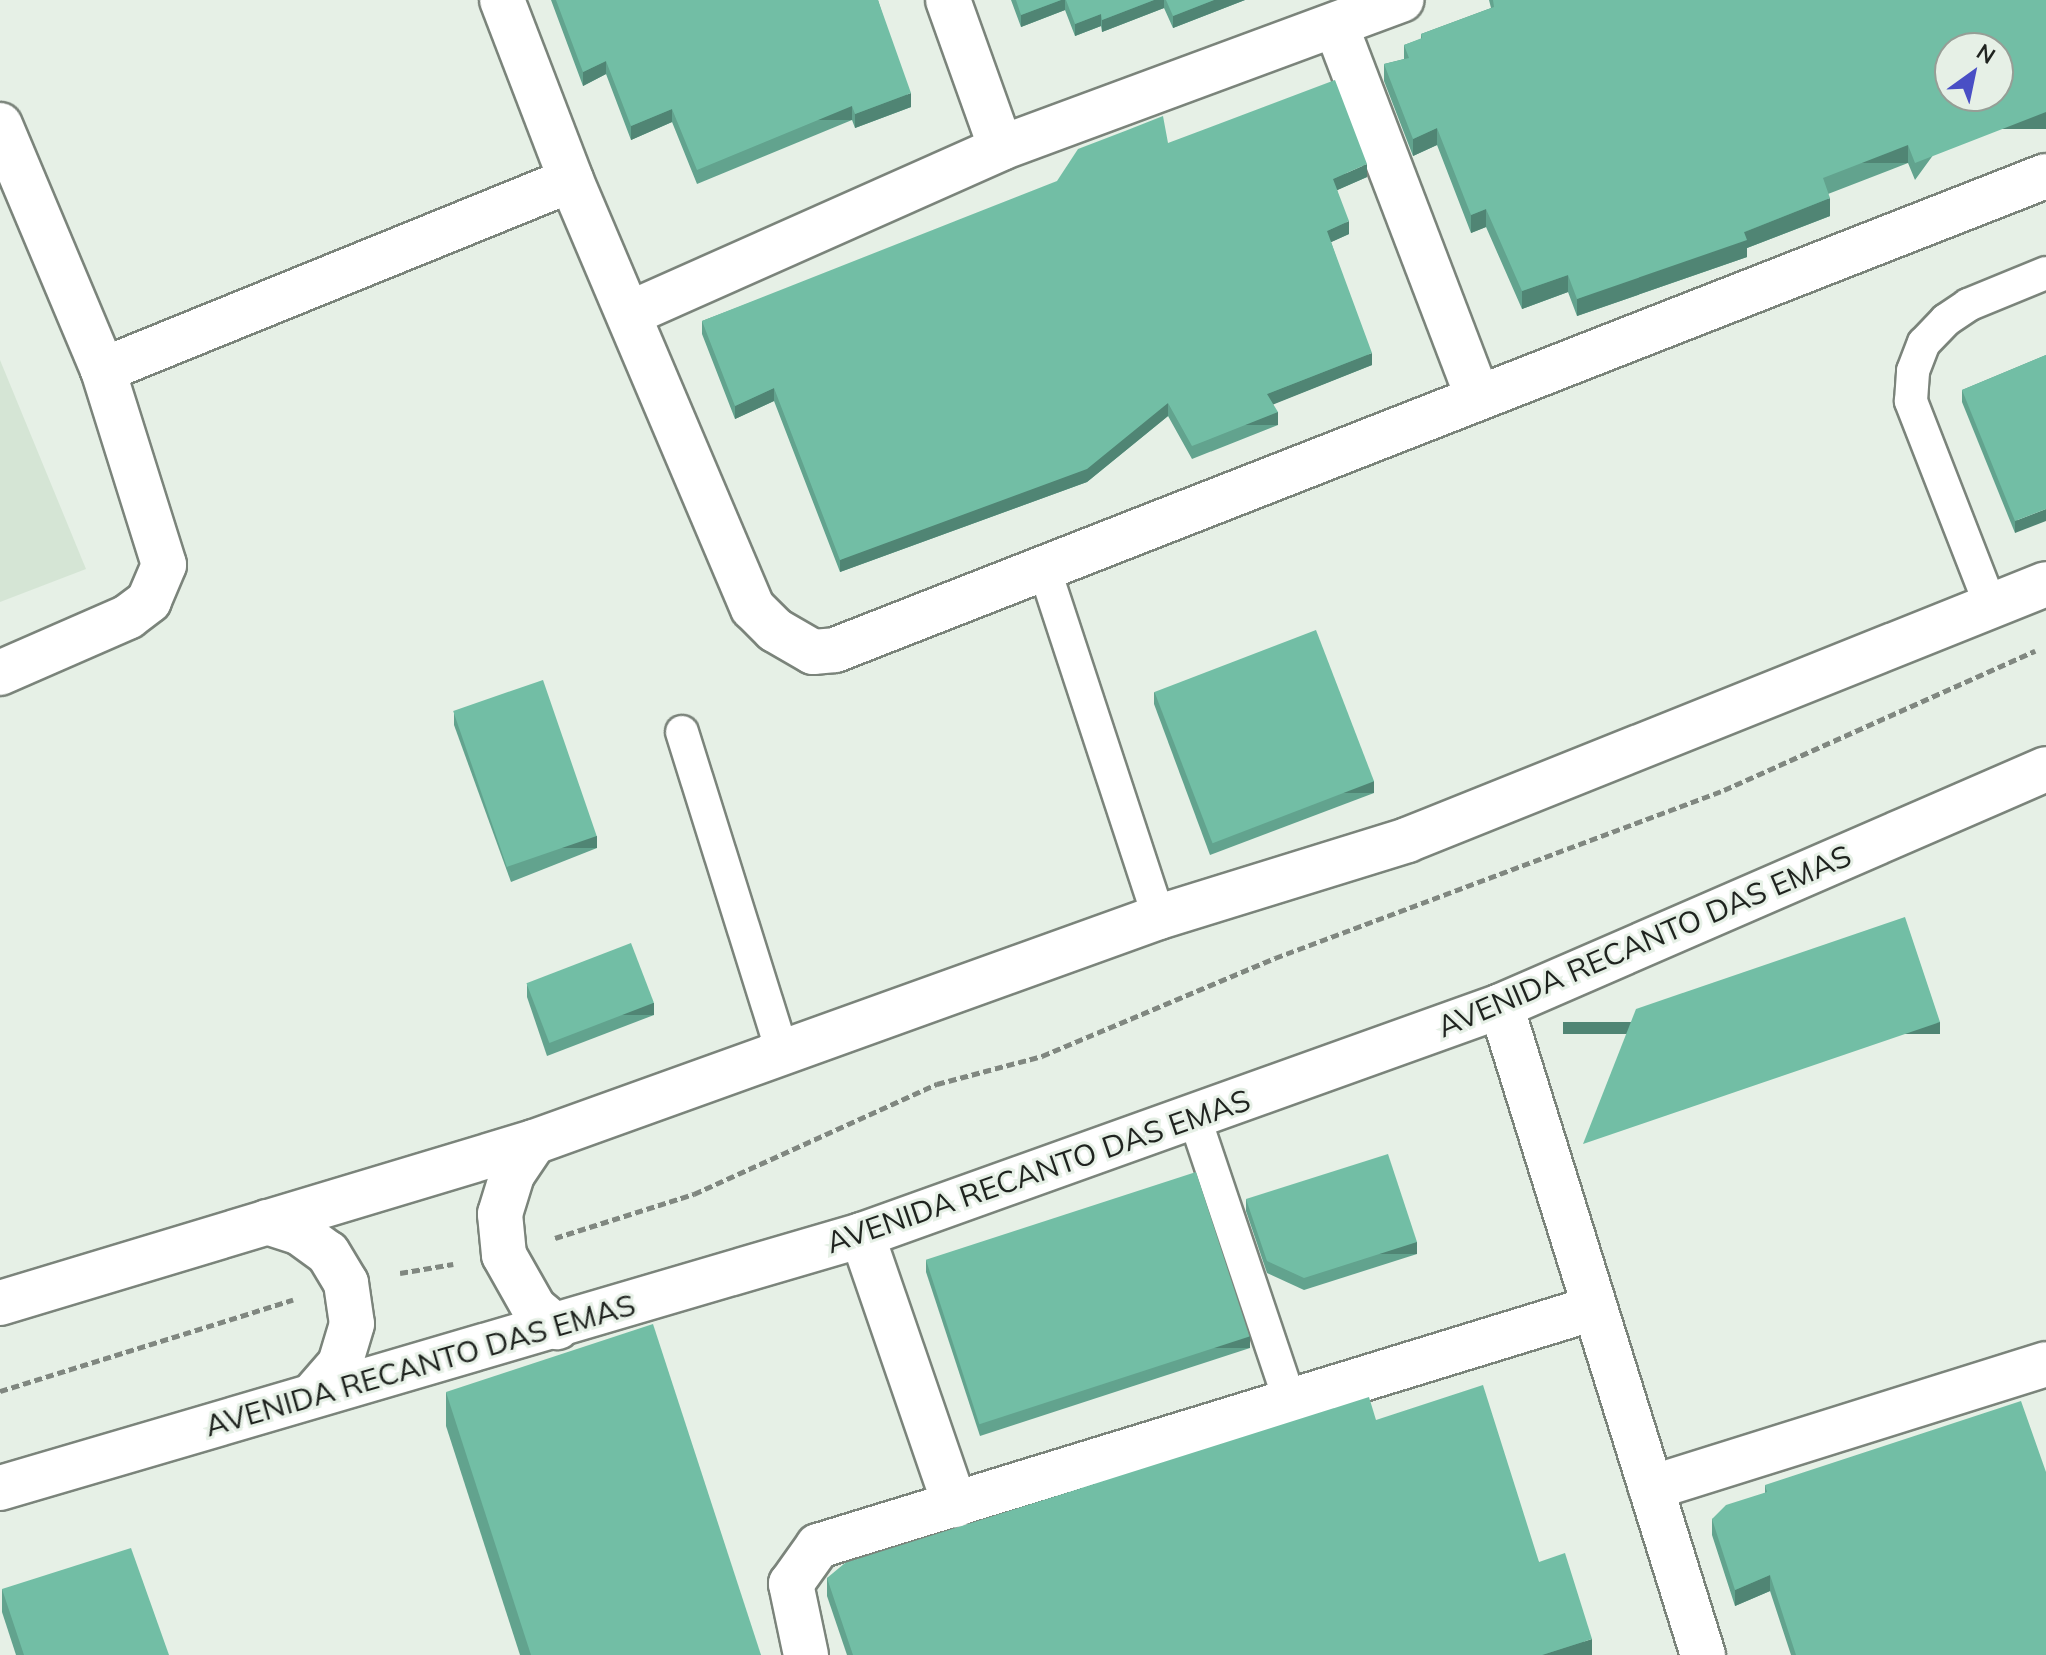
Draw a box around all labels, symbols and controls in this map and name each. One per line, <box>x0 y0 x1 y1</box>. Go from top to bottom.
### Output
north arrow <box>1934 32 2014 112</box>
text: N <box>1971 37 2001 70</box>
street label: AVENIDA RECANTO DAS EMAS <box>1432 837 1856 1045</box>
street label: AVENIDA RECANTO DAS EMAS <box>821 1081 1255 1261</box>
street label: AVENIDA RECANTO DAS EMAS <box>201 1286 639 1444</box>

